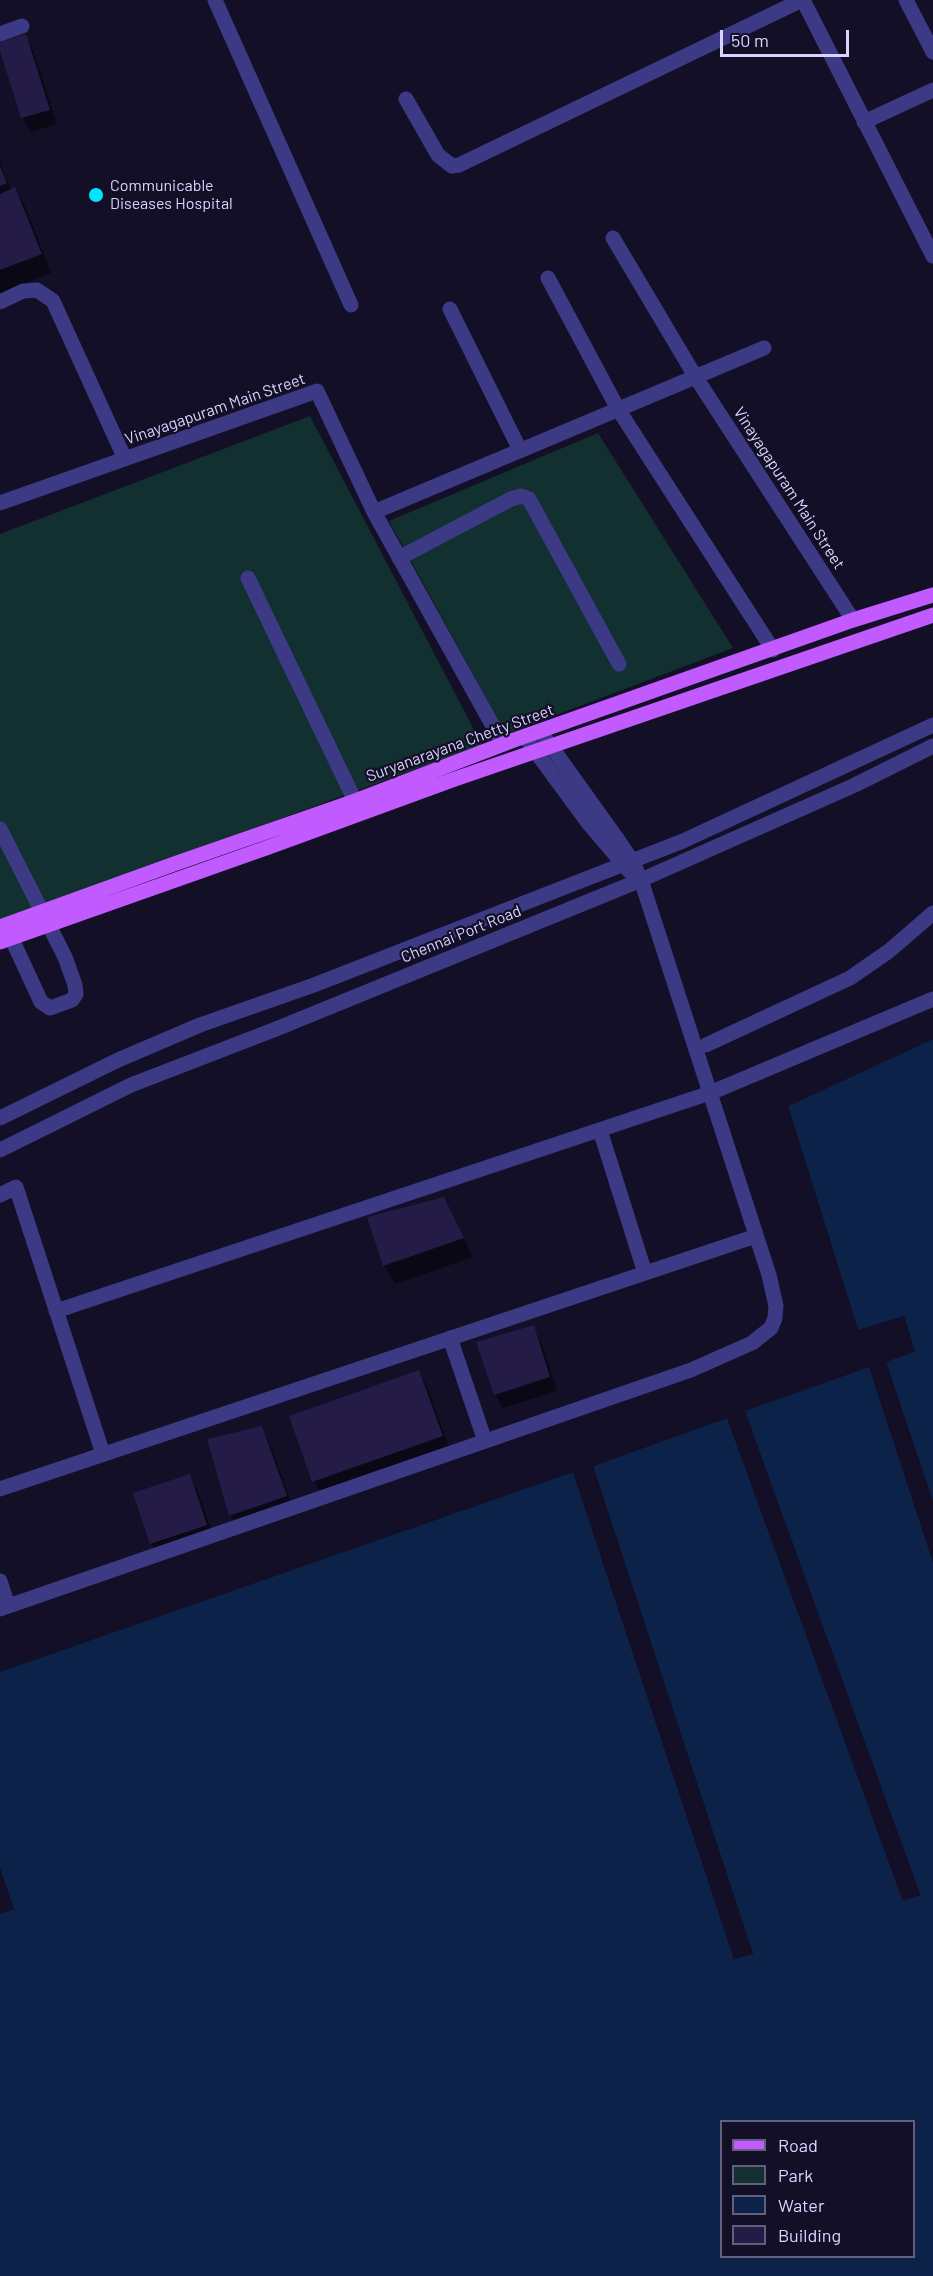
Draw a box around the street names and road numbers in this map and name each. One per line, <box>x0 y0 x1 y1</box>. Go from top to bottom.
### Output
street label: Vinayagapuram Main Street <box>122 369 308 449</box>
street label: Vinayagapuram Main Street <box>729 403 849 573</box>
street label: Suryanarayana Chetty Street <box>364 700 556 786</box>
street label: Chennai Port Road <box>398 901 524 967</box>

